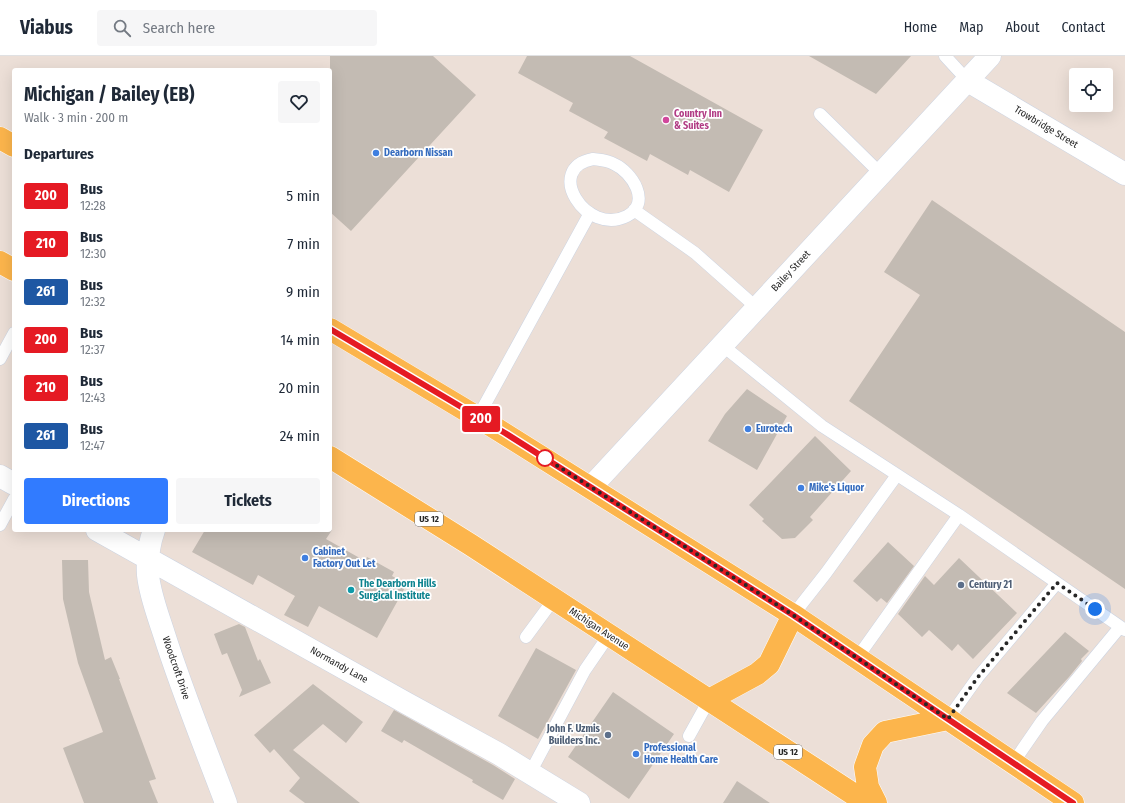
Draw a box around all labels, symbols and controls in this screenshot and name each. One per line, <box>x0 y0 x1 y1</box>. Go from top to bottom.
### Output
search box <box>97 10 377 46</box>
text: Viabus <box>20 16 73 39</box>
icon: search <box>111 17 133 39</box>
text: Search here <box>143 19 215 37</box>
text: Home <box>904 19 937 36</box>
text: Map <box>959 19 983 36</box>
text: About <box>1005 19 1040 36</box>
text: Contact <box>1062 19 1105 36</box>
map controls <box>1069 68 1113 112</box>
button: locate <box>1069 68 1113 112</box>
button: heart <box>278 81 320 123</box>
text: Michigan / Bailey (EB) <box>24 83 195 106</box>
street label: Trowbridge Street <box>1012 103 1081 151</box>
place label: Country Inn & Suites <box>674 108 722 132</box>
text: Walk · 3 min · 200 m <box>24 110 128 125</box>
marker: Country Inn & Suites <box>661 115 671 125</box>
text: Departures <box>24 145 94 163</box>
place label: Dearborn Nissan <box>384 147 453 159</box>
marker: Dearborn Nissan <box>371 148 381 158</box>
text: Bus <box>80 180 103 198</box>
text: 200 <box>35 187 57 204</box>
text: 5 min <box>286 187 320 205</box>
text: 12:28 <box>80 198 106 213</box>
text: Bus <box>80 228 103 246</box>
text: 210 <box>36 235 56 252</box>
text: 7 min <box>287 235 320 253</box>
text: 12:30 <box>80 246 106 261</box>
street label: Bailey Street <box>769 247 814 294</box>
text: Bus <box>80 276 103 294</box>
text: 261 <box>36 283 56 300</box>
text: 9 min <box>286 283 320 301</box>
text: 12:32 <box>80 294 105 309</box>
text: Bus <box>80 324 103 342</box>
text: 200 <box>35 331 57 348</box>
text: 14 min <box>280 331 320 349</box>
text: 12:37 <box>80 342 105 357</box>
text: Bus <box>80 372 103 390</box>
text: 210 <box>36 379 56 396</box>
text: 20 min <box>279 379 320 397</box>
text: 12:43 <box>80 390 105 405</box>
line badge: 200 <box>458 406 504 432</box>
text: 200 <box>470 410 492 427</box>
text: Bus <box>80 420 103 438</box>
place label: Eurotech <box>756 423 793 435</box>
marker: Eurotech <box>743 424 753 434</box>
text: 261 <box>36 427 56 444</box>
text: 24 min <box>280 427 320 445</box>
text: 12:47 <box>80 438 105 453</box>
unlabelled marker <box>536 449 554 467</box>
button: Directions <box>24 478 168 524</box>
button: Tickets <box>176 478 320 524</box>
place label: Mike's Liquor <box>809 482 865 494</box>
marker: Mike's Liquor <box>796 483 806 493</box>
road number: US 12 <box>415 512 443 526</box>
place label: Cabinet Factory Out Let <box>313 546 376 570</box>
marker: Cabinet Factory Out Let <box>300 553 310 563</box>
place label: The Dearborn Hills Surgical Institute <box>359 578 437 602</box>
place label: Century 21 <box>969 579 1012 591</box>
marker: Century 21 <box>956 580 966 590</box>
marker: The Dearborn Hills Surgical Institute <box>346 585 356 595</box>
your location <box>1085 599 1105 619</box>
street label: Michigan Avenue <box>567 605 631 653</box>
street label: Woodcroft Drive <box>160 635 192 701</box>
street label: Normandy Lane <box>308 644 370 686</box>
place label: John F. Uzmis Builders Inc. <box>546 723 601 747</box>
marker: John F. Uzmis Builders Inc. <box>603 730 613 740</box>
place label: Professional Home Health Care <box>644 742 718 766</box>
road number: US 12 <box>774 745 802 759</box>
marker: Professional Home Health Care <box>631 749 641 759</box>

